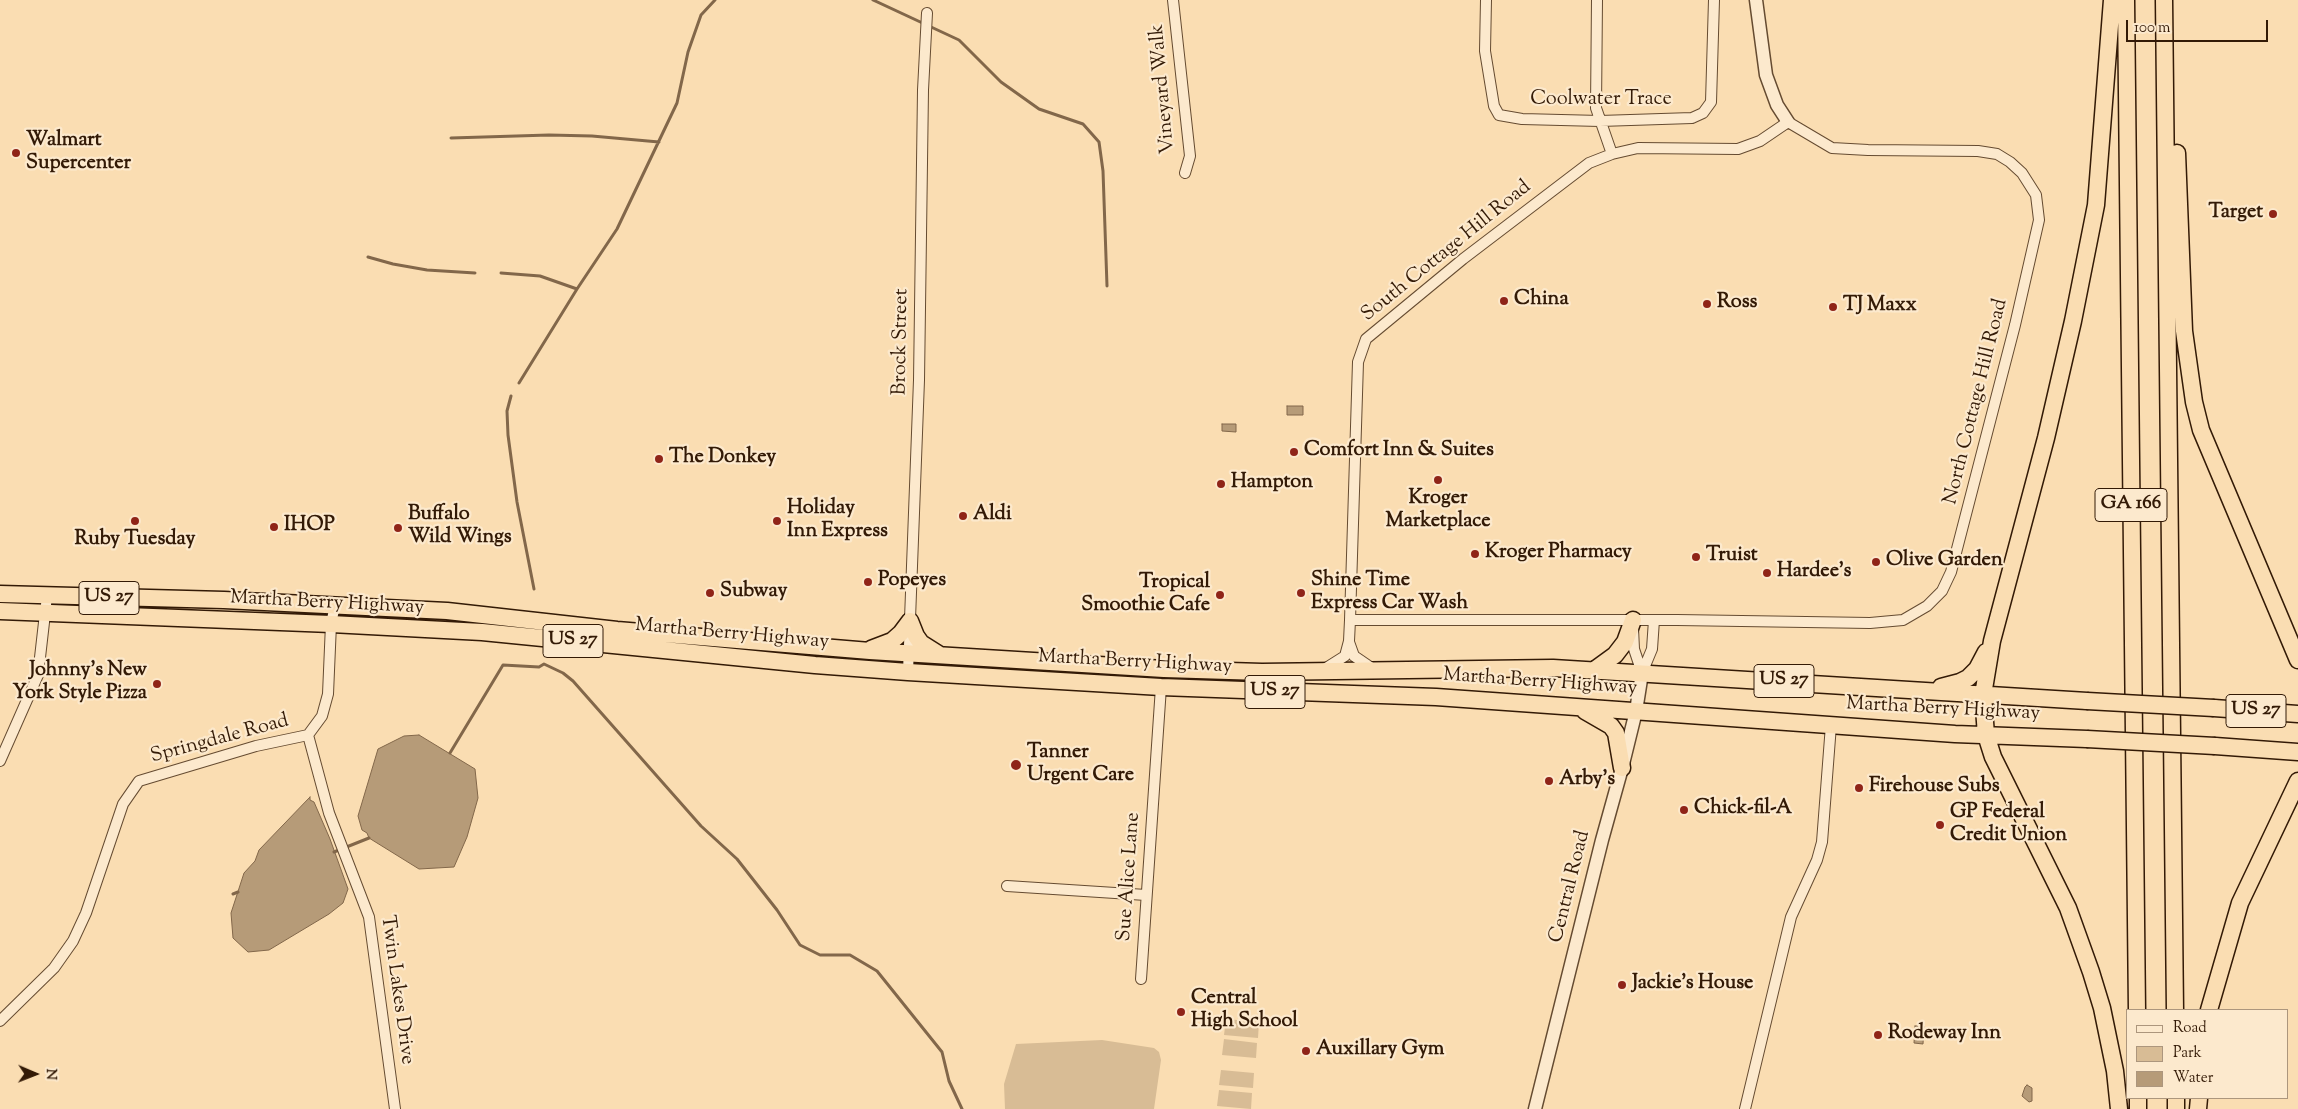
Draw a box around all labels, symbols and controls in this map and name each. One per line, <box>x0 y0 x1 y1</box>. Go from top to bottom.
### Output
scale bar <box>2128 10 2270 42</box>
text: 100 m <box>2134 18 2170 39</box>
street label: Vineyard Walk <box>1146 23 1182 155</box>
street label: Coolwater Trace <box>1530 89 1672 113</box>
place label: Walmart Supercenter <box>26 130 131 177</box>
marker: Walmart Supercenter <box>10 147 22 159</box>
street label: South Cottage Hill Road <box>1357 176 1537 328</box>
place label: Target <box>2209 202 2263 226</box>
marker: Target <box>2267 208 2279 220</box>
street label: Brock Street <box>889 288 915 396</box>
place label: China <box>1514 289 1569 313</box>
place label: Ross <box>1717 292 1757 316</box>
marker: China <box>1498 295 1510 307</box>
place label: TJ Maxx <box>1843 295 1917 319</box>
street label: North Cottage Hill Road <box>1940 297 2014 507</box>
marker: Ross <box>1701 298 1713 310</box>
marker: TJ Maxx <box>1827 301 1839 313</box>
place label: Comfort Inn & Suites <box>1304 440 1494 464</box>
marker: Comfort Inn & Suites <box>1288 446 1300 458</box>
place label: The Donkey <box>669 447 776 471</box>
marker: The Donkey <box>653 453 665 465</box>
place label: Hampton <box>1231 472 1313 496</box>
marker: Kroger Marketplace <box>1432 474 1444 486</box>
marker: Hampton <box>1215 478 1227 490</box>
place label: Kroger Marketplace <box>1385 488 1491 535</box>
road number: GA 166 <box>2095 488 2167 522</box>
place label: Holiday Inn Express <box>787 498 888 545</box>
place label: Buffalo Wild Wings <box>408 504 512 551</box>
place label: Aldi <box>973 504 1012 528</box>
marker: Aldi <box>957 510 969 522</box>
marker: Ruby Tuesday <box>129 515 141 527</box>
place label: IHOP <box>284 515 335 539</box>
marker: Holiday Inn Express <box>771 515 783 527</box>
marker: IHOP <box>268 521 280 533</box>
marker: Buffalo Wild Wings <box>392 522 404 534</box>
place label: Ruby Tuesday <box>75 529 195 553</box>
place label: Kroger Pharmacy <box>1485 542 1632 566</box>
place label: Truist <box>1706 545 1758 569</box>
marker: Kroger Pharmacy <box>1469 548 1481 560</box>
place label: Olive Garden <box>1886 550 2003 574</box>
marker: Truist <box>1690 551 1702 563</box>
marker: Olive Garden <box>1870 556 1882 568</box>
place label: Hardee's <box>1777 561 1851 585</box>
marker: Hardee's <box>1761 567 1773 579</box>
place label: Popeyes <box>878 570 946 594</box>
place label: Shine Time Express Car Wash <box>1311 570 1468 617</box>
place label: Tropical Smoothie Cafe <box>1081 572 1210 619</box>
marker: Popeyes <box>862 576 874 588</box>
place label: Subway <box>720 581 787 605</box>
road number: US 27 <box>79 582 139 614</box>
street label: Martha Berry Highway <box>229 587 425 621</box>
marker: Subway <box>704 587 716 599</box>
marker: Shine Time Express Car Wash <box>1295 587 1307 599</box>
marker: Tropical Smoothie Cafe <box>1214 589 1226 601</box>
street label: Martha Berry Highway <box>634 615 830 655</box>
road number: US 27 <box>543 624 603 658</box>
street label: Martha Berry Highway <box>1037 646 1233 680</box>
place label: Johnny's New York Style Pizza <box>13 660 147 707</box>
street label: Martha Berry Highway <box>1442 664 1638 702</box>
road number: US 27 <box>1754 664 1814 698</box>
road number: US 27 <box>1245 676 1305 709</box>
marker: Johnny's New York Style Pizza <box>151 678 163 690</box>
street label: Martha Berry Highway <box>1845 693 2041 727</box>
road number: US 27 <box>2226 694 2286 728</box>
street label: Springdale Road <box>148 710 292 770</box>
place label: Tanner Urgent Care <box>1027 742 1134 789</box>
marker: Tanner Urgent Care <box>1009 758 1023 772</box>
place label: Arby's <box>1559 769 1615 793</box>
marker: Arby's <box>1543 775 1555 787</box>
place label: Firehouse Subs <box>1869 776 2000 800</box>
marker: Firehouse Subs <box>1853 782 1865 794</box>
place label: Chick-fil-A <box>1694 798 1792 822</box>
place label: GP Federal Credit Union <box>1950 802 2067 849</box>
marker: Chick-fil-A <box>1678 804 1690 816</box>
street label: Sue Alice Lane <box>1114 812 1146 942</box>
marker: GP Federal Credit Union <box>1934 819 1946 831</box>
street label: Central Road <box>1545 828 1597 946</box>
street label: Twin Lakes Drive <box>374 914 418 1066</box>
place label: Jackie's House <box>1632 973 1753 997</box>
marker: Jackie's House <box>1616 979 1628 991</box>
place label: Central High School <box>1191 988 1298 1035</box>
marker: Central High School <box>1175 1006 1187 1018</box>
legend <box>2126 1009 2288 1099</box>
text: Road <box>2173 1018 2207 1039</box>
place label: Rodeway Inn <box>1888 1023 2001 1047</box>
marker: Rodeway Inn <box>1872 1029 1884 1041</box>
place label: Auxillary Gym <box>1316 1039 1444 1063</box>
text: Park <box>2173 1043 2202 1064</box>
marker: Auxillary Gym <box>1300 1045 1312 1057</box>
north arrow <box>10 1049 60 1099</box>
text: N <box>40 1068 60 1080</box>
text: Water <box>2173 1068 2213 1089</box>

